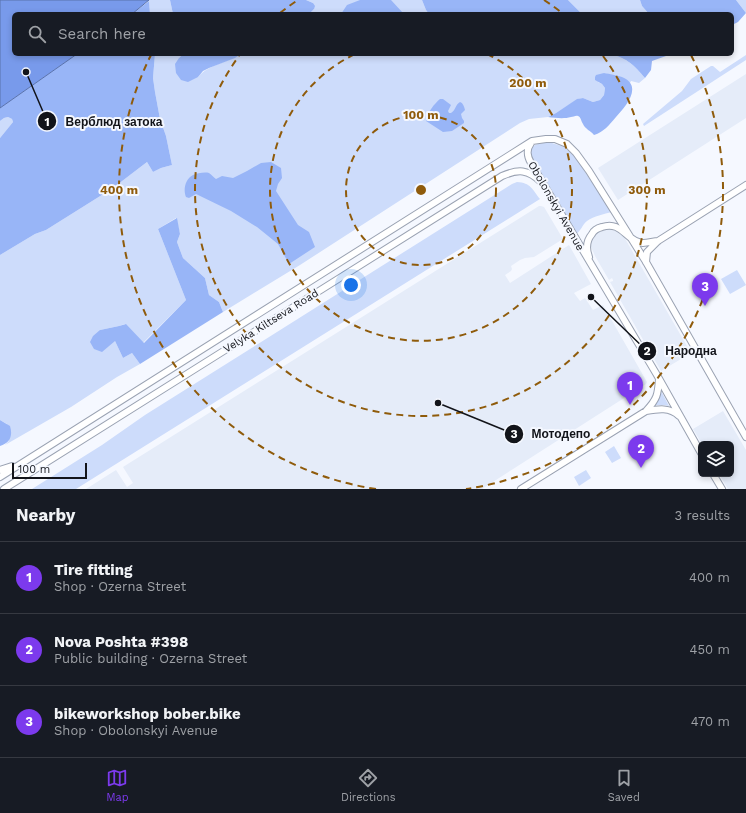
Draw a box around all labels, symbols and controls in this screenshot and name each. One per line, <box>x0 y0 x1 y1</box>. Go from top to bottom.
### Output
search box <box>12 12 734 56</box>
icon: search <box>26 23 48 45</box>
text: Search here <box>58 25 146 43</box>
text: 200 m <box>509 76 547 90</box>
text: 100 m <box>403 108 439 122</box>
callout: Верблюд затока <box>37 109 170 133</box>
text: 1 <box>44 115 50 129</box>
text: Верблюд затока <box>66 115 163 129</box>
street label: Obolonskyi Avenue <box>525 159 587 253</box>
text: 400 m <box>100 183 138 197</box>
centre of rings <box>414 183 428 197</box>
text: 300 m <box>628 183 666 197</box>
pin: 3 <box>692 273 718 306</box>
your location <box>341 275 361 295</box>
street label: Velyka Kiltseva Road <box>221 286 321 356</box>
callout: Народна <box>637 339 725 363</box>
text: 2 <box>643 344 651 358</box>
text: Народна <box>665 344 717 358</box>
pin: 1 <box>617 372 643 405</box>
callout: Мотодепо <box>504 422 599 446</box>
text: 3 <box>510 427 518 441</box>
text: Мотодепо <box>532 427 590 441</box>
pin: 2 <box>628 435 654 468</box>
map controls <box>698 441 734 477</box>
button: layers <box>698 441 734 477</box>
scale bar <box>12 461 87 480</box>
text: 100 m <box>18 463 50 476</box>
text: Nearby <box>16 505 75 525</box>
text: 3 results <box>675 508 730 523</box>
text: Tire fitting <box>54 561 132 579</box>
text: 1 <box>26 570 32 585</box>
text: 400 m <box>689 570 730 585</box>
text: Shop · Ozerna Street <box>54 579 186 594</box>
text: Nova Poshta #398 <box>54 633 188 651</box>
text: 2 <box>25 642 33 657</box>
text: 450 m <box>690 642 730 657</box>
text: Public building · Ozerna Street <box>54 651 247 666</box>
text: bikeworkshop bober.bike <box>54 705 241 723</box>
text: 3 <box>25 714 33 729</box>
text: 470 m <box>691 714 730 729</box>
text: Shop · Obolonskyi Avenue <box>54 723 218 738</box>
tab: Map <box>106 767 129 804</box>
tab: Directions <box>341 767 395 804</box>
tab: Saved <box>608 767 640 804</box>

